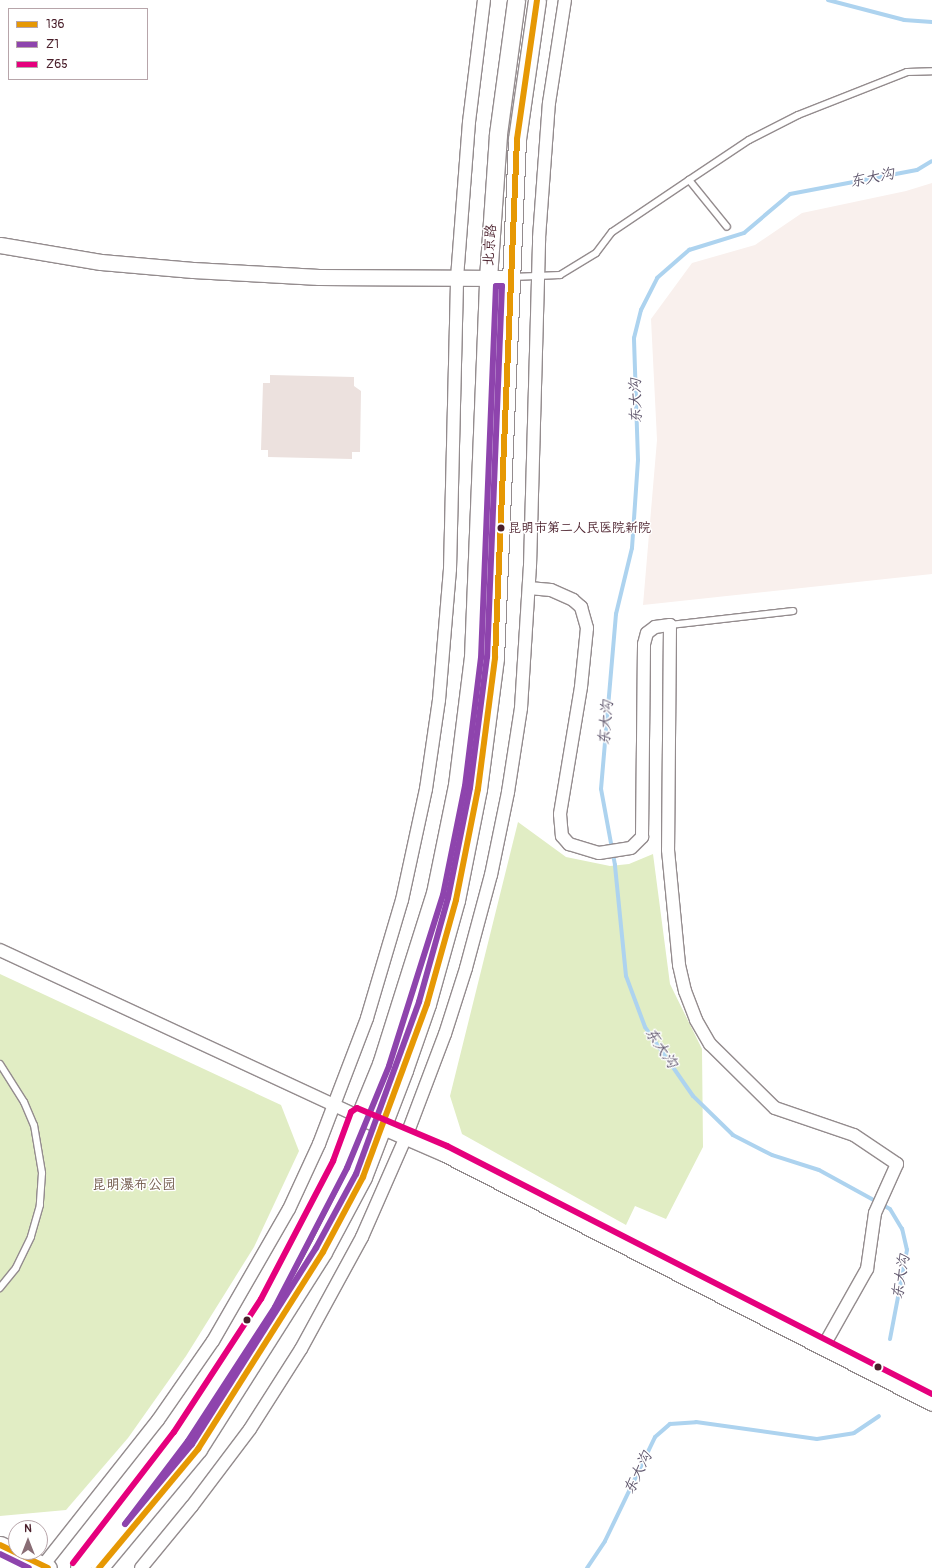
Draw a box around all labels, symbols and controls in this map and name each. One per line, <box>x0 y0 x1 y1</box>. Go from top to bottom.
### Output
legend <box>8 8 148 80</box>
text: 136 <box>46 17 64 32</box>
text: Z1 <box>46 37 59 52</box>
text: Z65 <box>46 57 68 72</box>
water label: 东大沟 <box>848 165 896 191</box>
street label: 北京路 <box>480 223 500 267</box>
water label: 东大沟 <box>627 378 645 424</box>
place label: 昆明市第二人民医院新院 <box>508 520 651 536</box>
marker: 昆明市第二人民医院新院 <box>496 523 506 533</box>
water label: 东大沟 <box>595 700 617 746</box>
water label: 东大沟 <box>641 1024 681 1072</box>
park label: 昆明瀑布公园 <box>92 1177 176 1193</box>
water label: 东大沟 <box>888 1253 914 1301</box>
unlabelled marker <box>242 1315 252 1325</box>
unlabelled marker <box>873 1362 883 1372</box>
water label: 东大沟 <box>620 1449 656 1497</box>
north arrow <box>8 1520 48 1560</box>
text: N <box>24 1522 32 1535</box>

